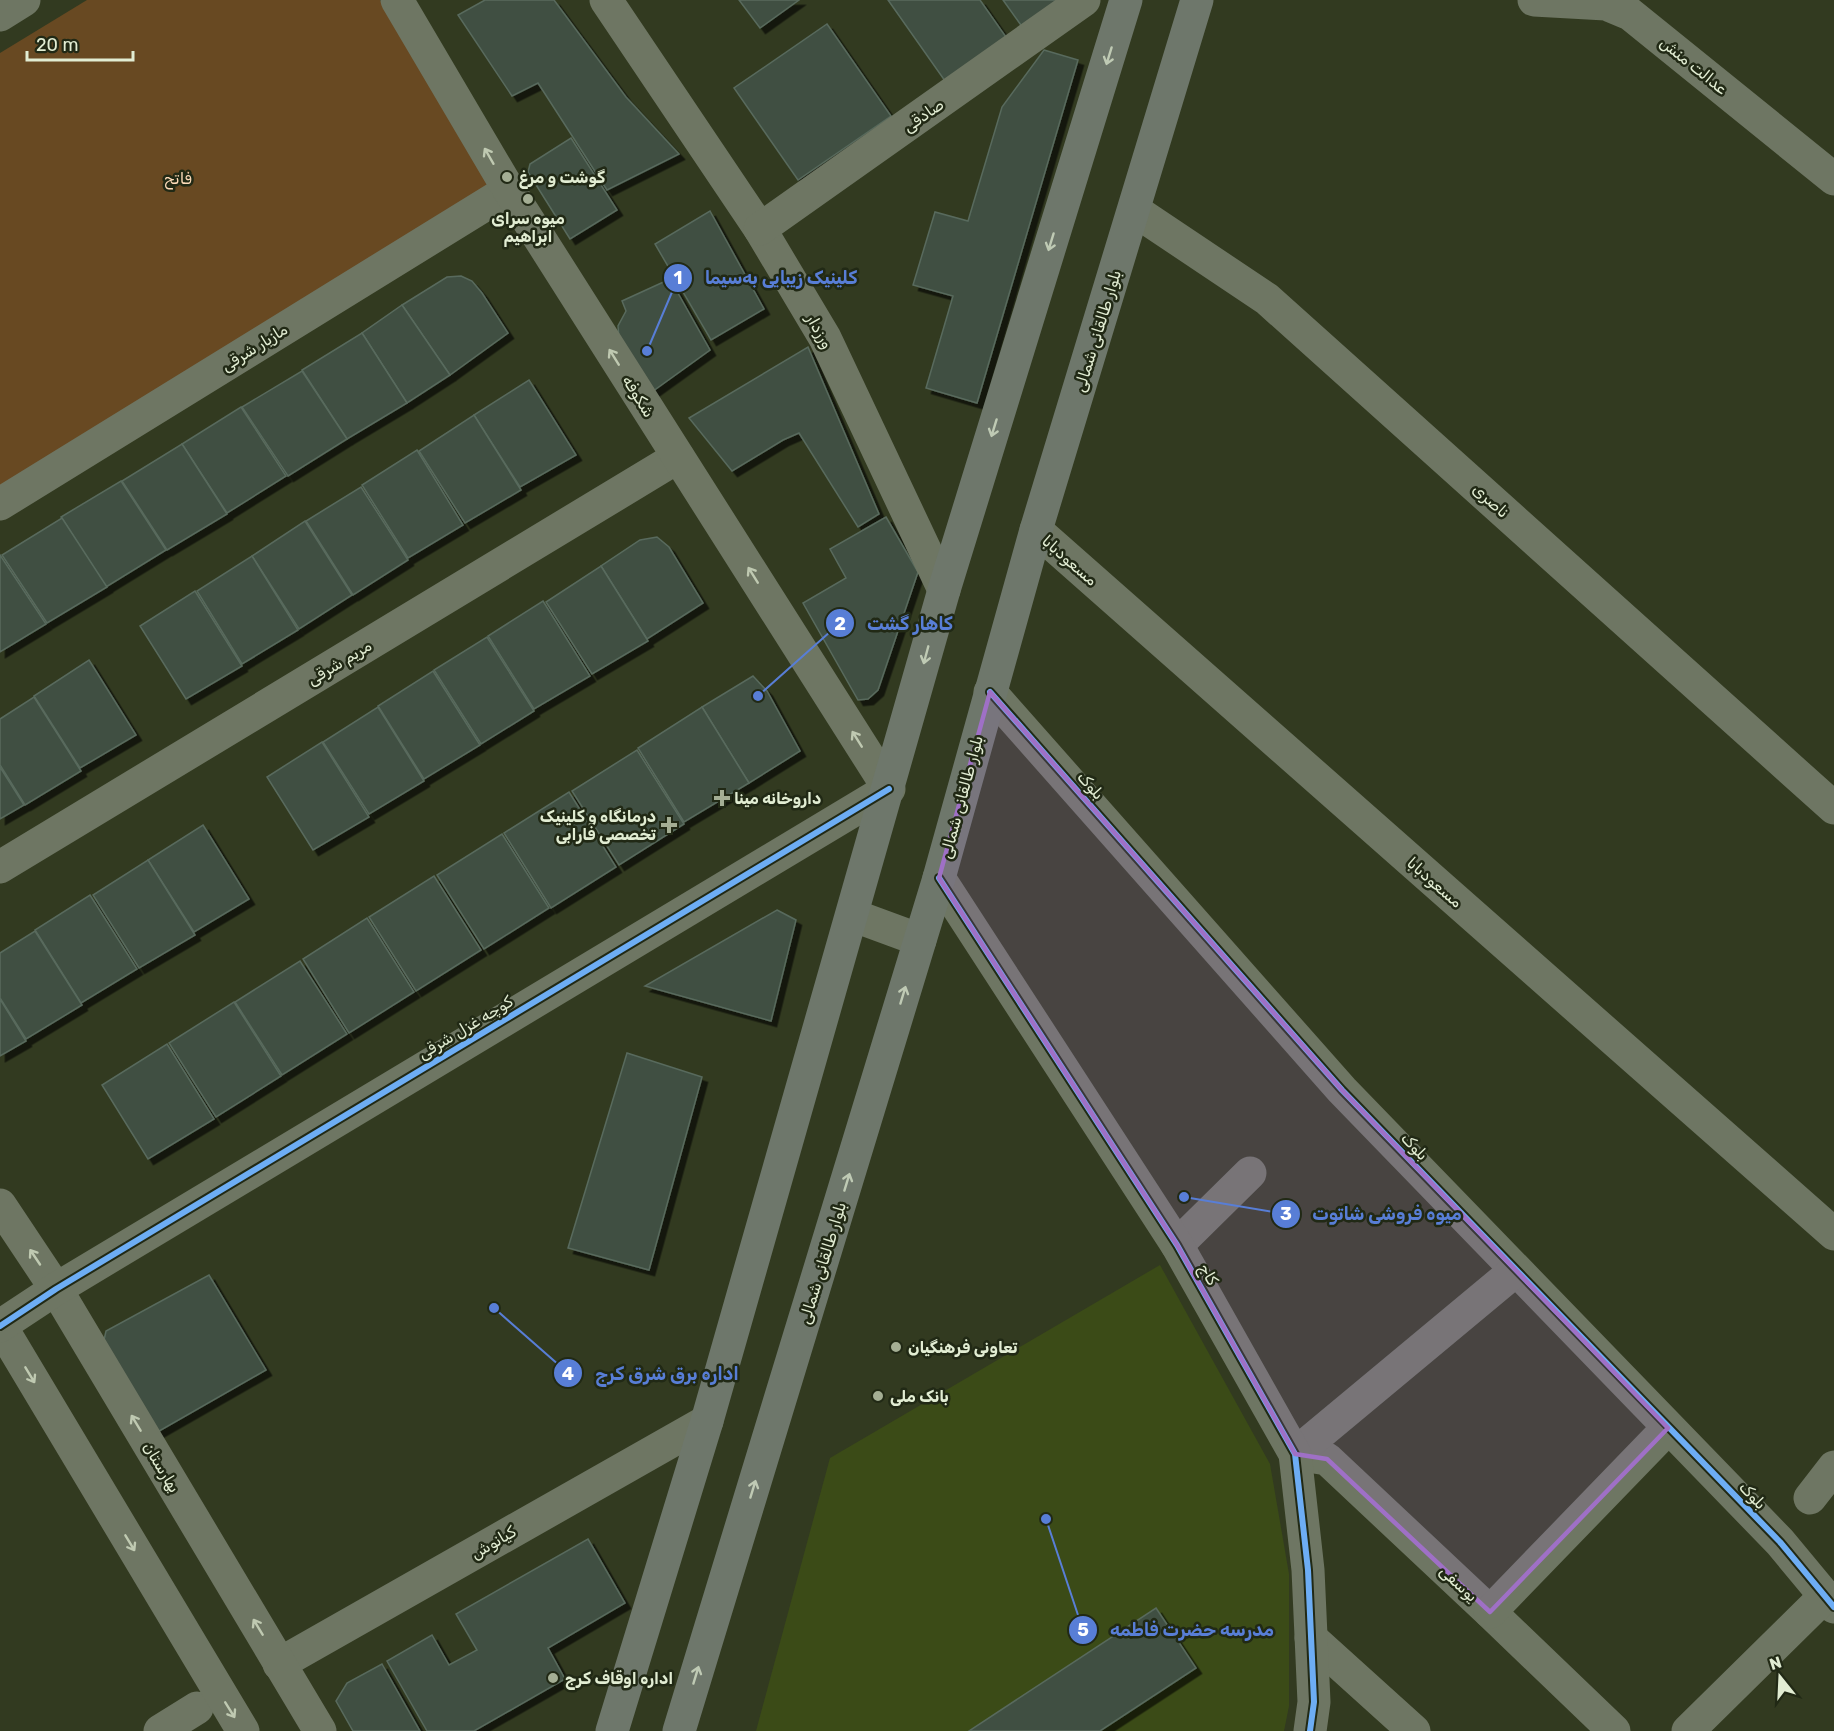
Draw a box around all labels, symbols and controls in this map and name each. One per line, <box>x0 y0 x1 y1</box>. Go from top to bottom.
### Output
scale bar <box>27 24 134 62</box>
street label: عدالت منش <box>1656 32 1731 99</box>
text: 20 m <box>36 34 78 56</box>
one-way arrow <box>1103 46 1114 65</box>
street label: صادقی <box>899 95 947 136</box>
one-way arrow <box>482 148 494 165</box>
place label: گوشت و مرغ <box>519 168 605 189</box>
park label: فاتح <box>164 169 192 190</box>
marker: گوشت و مرغ <box>500 170 514 184</box>
marker: میوه سرای ابراهیم <box>521 192 535 206</box>
place label: میوه سرای ابراهیم <box>491 209 565 247</box>
one-way arrow <box>1045 232 1056 251</box>
callout: کلینیک زیبایی به‌سیما <box>663 260 870 296</box>
text: 1 <box>674 267 682 289</box>
text: کلینیک زیبایی به‌سیما <box>705 267 857 289</box>
street label: بلوار طالقانی شمالی <box>1070 268 1126 395</box>
street label: ورزدار <box>801 310 837 352</box>
street label: مازیار شرقی <box>218 319 292 376</box>
one-way arrow <box>608 349 620 366</box>
street label: شکوفه <box>618 372 659 421</box>
one-way arrow <box>988 419 999 438</box>
street label: ناصری <box>1468 479 1513 522</box>
street label: مسعودبابا <box>1037 531 1101 590</box>
one-way arrow <box>746 566 759 583</box>
callout: کاهار گشت <box>825 605 965 641</box>
text: 2 <box>834 613 846 635</box>
text: کاهار گشت <box>867 613 953 635</box>
street label: مریم شرقی <box>304 636 376 690</box>
one-way arrow <box>919 646 931 665</box>
one-way arrow <box>851 731 863 748</box>
street label: بلوار طالقانی شمالی <box>936 734 988 861</box>
street label: بلوک <box>1072 767 1108 804</box>
place label: داروخانه مینا <box>734 789 821 808</box>
marker: داروخانه مینا <box>715 791 729 805</box>
place label: درمانگاه و کلینیک تخصصی فارابی <box>540 807 656 844</box>
marker: درمانگاه و کلینیک تخصصی فارابی <box>660 816 678 834</box>
street label: مسعودبابا <box>1402 853 1466 912</box>
one-way arrow <box>898 986 909 1005</box>
street label: کوچه غزل شرقی <box>414 991 517 1064</box>
street label: بلوک <box>1396 1129 1432 1165</box>
one-way arrow <box>842 1173 853 1192</box>
callout: میوه فروشی شاتوت <box>1271 1196 1474 1232</box>
street label: بلوار طالقانی شمالی <box>795 1200 851 1327</box>
text: 3 <box>1280 1203 1292 1225</box>
text: میوه فروشی شاتوت <box>1312 1203 1462 1225</box>
one-way arrow <box>29 1249 41 1266</box>
street label: کاج <box>1193 1260 1223 1290</box>
place label: تعاونی فرهنگیان <box>908 1338 1018 1357</box>
marker: تعاونی فرهنگیان <box>889 1340 903 1354</box>
callout: اداره برق شرق کرج <box>553 1355 751 1391</box>
text: 4 <box>562 1363 574 1385</box>
text: اداره برق شرق کرج <box>595 1363 739 1387</box>
one-way arrow <box>24 1366 36 1383</box>
place label: بانک ملی <box>890 1387 949 1406</box>
marker: بانک ملی <box>871 1389 885 1403</box>
one-way arrow <box>130 1415 142 1432</box>
street label: بهارستان <box>138 1438 184 1497</box>
street label: بلوک <box>1734 1478 1770 1514</box>
one-way arrow <box>748 1480 759 1499</box>
street label: کیانوش <box>467 1522 520 1564</box>
one-way arrow <box>124 1534 136 1551</box>
street label: یوسفی <box>1435 1561 1482 1606</box>
callout: مدرسه حضرت فاطمه <box>1068 1612 1286 1648</box>
one-way arrow <box>251 1619 263 1636</box>
text: 5 <box>1077 1619 1089 1641</box>
text: مدرسه حضرت فاطمه <box>1110 1619 1274 1641</box>
north arrow <box>1750 1647 1810 1707</box>
text: N <box>1767 1652 1784 1674</box>
one-way arrow <box>691 1666 702 1685</box>
place label: اداره اوقاف کرج <box>565 1669 673 1690</box>
marker: اداره اوقاف کرج <box>546 1671 560 1685</box>
one-way arrow <box>224 1701 236 1718</box>

